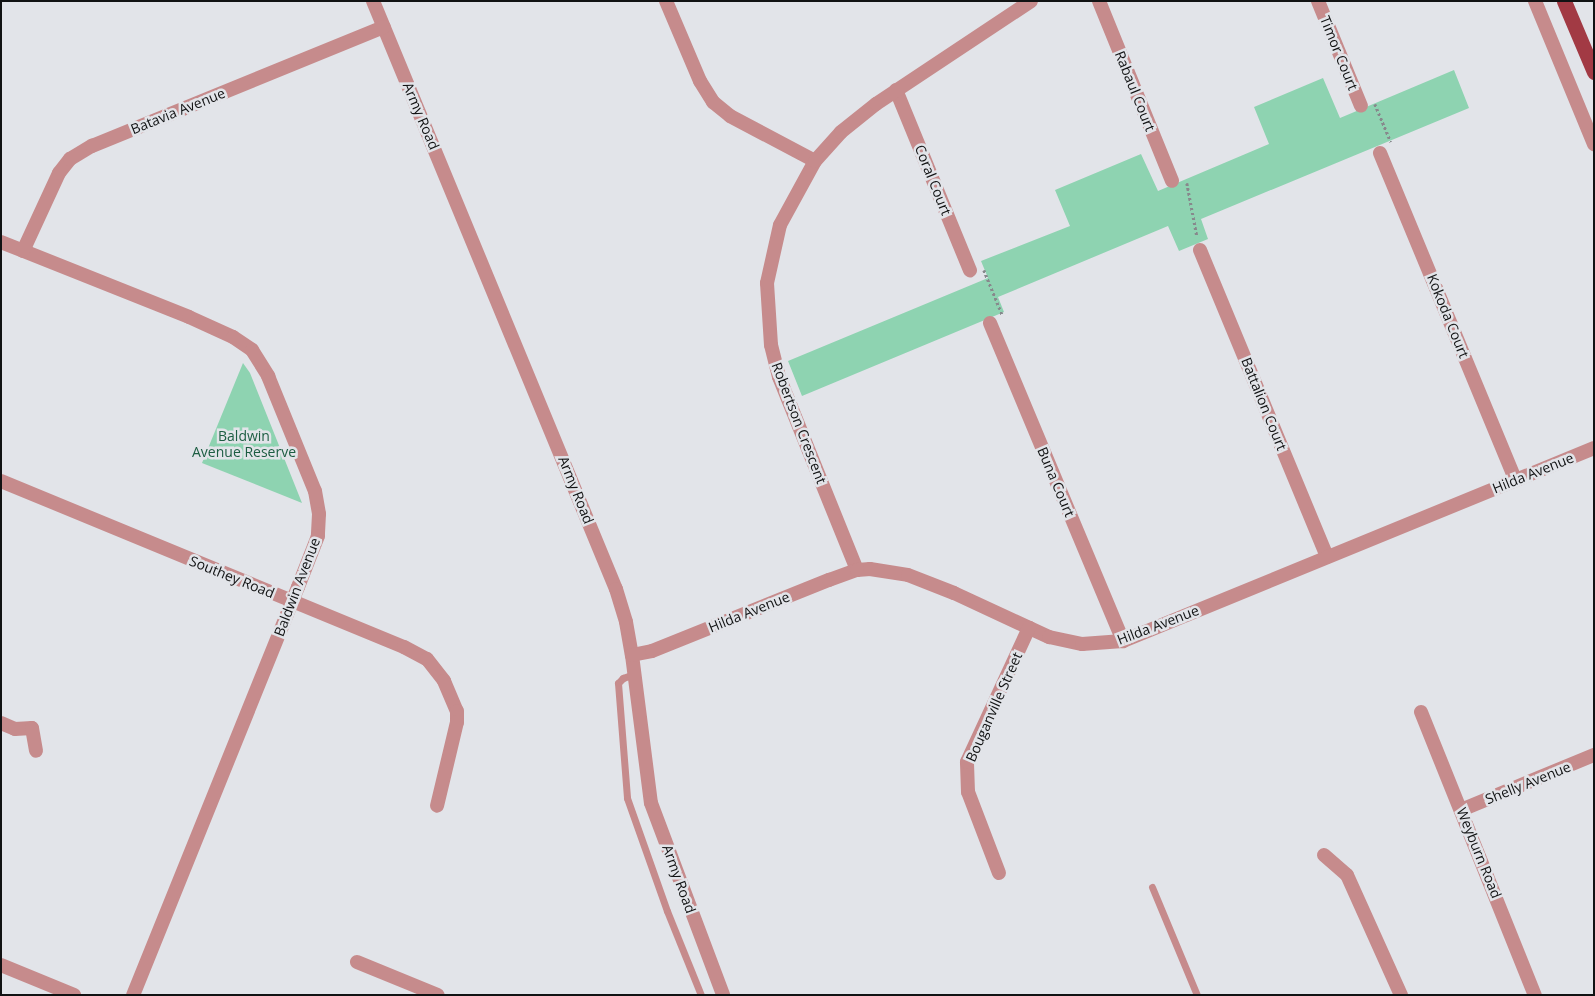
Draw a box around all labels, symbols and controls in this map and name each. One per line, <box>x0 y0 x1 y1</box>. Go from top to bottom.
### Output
street label: Timor Court <box>1317 13 1361 93</box>
street label: Rabaul Court <box>1111 48 1159 134</box>
street label: Army Road <box>399 80 443 152</box>
street label: Batavia Avenue <box>128 84 228 138</box>
street label: Coral Court <box>911 142 955 218</box>
street label: Kokoda Court <box>1423 271 1473 361</box>
street label: Battalion Court <box>1238 355 1290 453</box>
street label: Robertson Crescent <box>768 360 830 486</box>
park label: Baldwin Avenue Reserve <box>192 428 296 461</box>
street label: Buna Court <box>1034 445 1078 519</box>
street label: Hilda Avenue <box>1490 449 1576 497</box>
street label: Army Road <box>555 454 597 526</box>
street label: Baldwin Avenue <box>270 535 324 639</box>
street label: Southey Road <box>187 552 277 602</box>
street label: Hilda Avenue <box>706 588 792 636</box>
street label: Hilda Avenue <box>1115 602 1201 648</box>
street label: Bouganville Street <box>962 650 1026 764</box>
street label: Shelly Avenue <box>1483 758 1573 808</box>
street label: Weyburn Road <box>1453 805 1505 901</box>
street label: Army Road <box>659 842 699 916</box>

